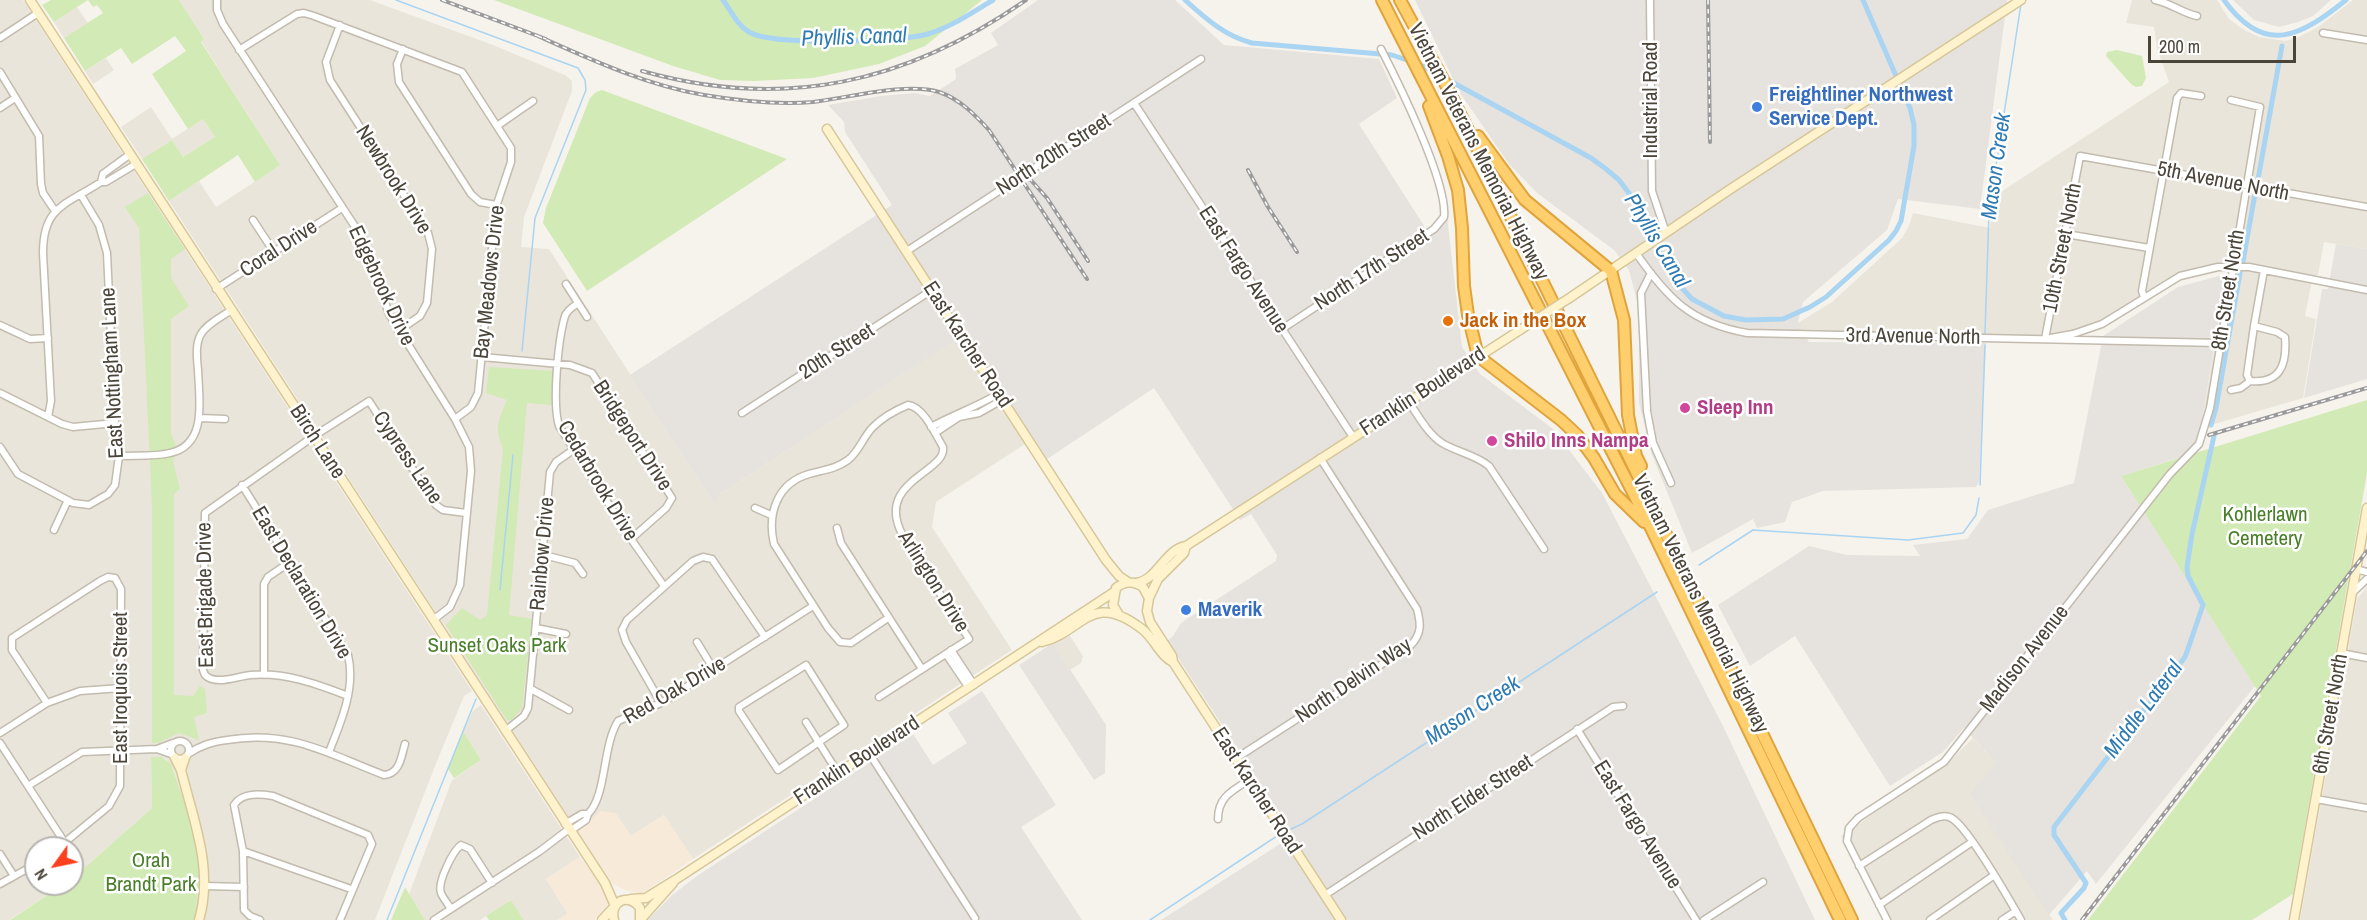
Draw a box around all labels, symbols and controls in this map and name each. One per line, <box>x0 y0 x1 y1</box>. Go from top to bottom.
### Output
street label: Vietnam Veterans Memorial Highway <box>1402 19 1554 285</box>
water label: Phyllis Canal <box>801 23 907 53</box>
scale bar <box>2151 24 2300 62</box>
text: 200 m <box>2159 34 2200 59</box>
street label: Industrial Road <box>1638 42 1664 158</box>
place label: Freightliner Northwest Service Dept. <box>1769 82 1953 132</box>
marker: Freightliner Northwest Service Dept. <box>1750 100 1764 114</box>
street label: North 20th Street <box>992 109 1116 201</box>
water label: Mason Creek <box>1976 111 2018 221</box>
street label: Newbrook Drive <box>350 121 436 239</box>
street label: 5th Avenue North <box>2155 157 2291 207</box>
street label: 10th Street North <box>2038 181 2088 315</box>
water label: Phyllis Canal <box>1618 189 1694 293</box>
street label: East Fargo Avenue <box>1193 202 1293 338</box>
street label: Bay Meadows Drive <box>469 204 511 360</box>
street label: Coral Drive <box>236 215 322 283</box>
street label: Edgebrook Drive <box>342 222 420 350</box>
street label: North 17th Street <box>1310 224 1434 316</box>
street label: 8th Street North <box>2207 228 2251 352</box>
street label: East Karcher Road <box>917 277 1017 413</box>
street label: East Nottingham Lane <box>96 287 130 459</box>
place label: Jack in the Box <box>1460 308 1586 334</box>
marker: Jack in the Box <box>1441 314 1455 328</box>
street label: 20th Street <box>795 318 879 386</box>
street label: 3rd Avenue North <box>1845 323 1981 351</box>
street label: Franklin Boulevard <box>1356 342 1490 442</box>
street label: Bridgeport Drive <box>587 376 677 496</box>
place label: Sleep Inn <box>1697 395 1774 421</box>
street label: Birch Lane <box>284 400 350 484</box>
marker: Sleep Inn <box>1678 401 1692 415</box>
street label: Cypress Lane <box>367 407 447 509</box>
street label: Cedarbrook Drive <box>551 416 643 546</box>
place label: Shilo Inns Nampa <box>1504 428 1649 454</box>
marker: Shilo Inns Nampa <box>1485 434 1499 448</box>
street label: Vietnam Veterans Memorial Highway <box>1626 470 1774 738</box>
street label: Rainbow Drive <box>525 496 561 612</box>
street label: East Declaration Drive <box>246 502 356 664</box>
park label: Kohlerlawn Cemetery <box>2222 502 2308 552</box>
street label: East Brigade Drive <box>192 522 220 668</box>
street label: Arlington Drive <box>892 527 974 637</box>
place label: Maverik <box>1198 597 1262 623</box>
street label: Madison Avenue <box>1975 600 2075 718</box>
marker: Maverik <box>1179 603 1193 617</box>
street label: East Iroquois Street <box>108 612 134 764</box>
park label: Sunset Oaks Park <box>428 633 566 659</box>
street label: North Delvin Way <box>1291 633 1417 729</box>
street label: Red Oak Drive <box>619 652 731 730</box>
street label: 6th Street North <box>2308 652 2354 776</box>
water label: Middle Lateral <box>2099 656 2189 764</box>
water label: Mason Creek <box>1421 671 1525 751</box>
street label: Franklin Boulevard <box>790 711 924 811</box>
street label: East Karcher Road <box>1206 723 1306 859</box>
street label: North Elder Street <box>1408 750 1538 846</box>
street label: East Fargo Avenue <box>1588 756 1686 894</box>
north arrow <box>24 836 84 896</box>
park label: Orah Brandt Park <box>106 848 196 898</box>
text: N <box>29 865 52 885</box>

